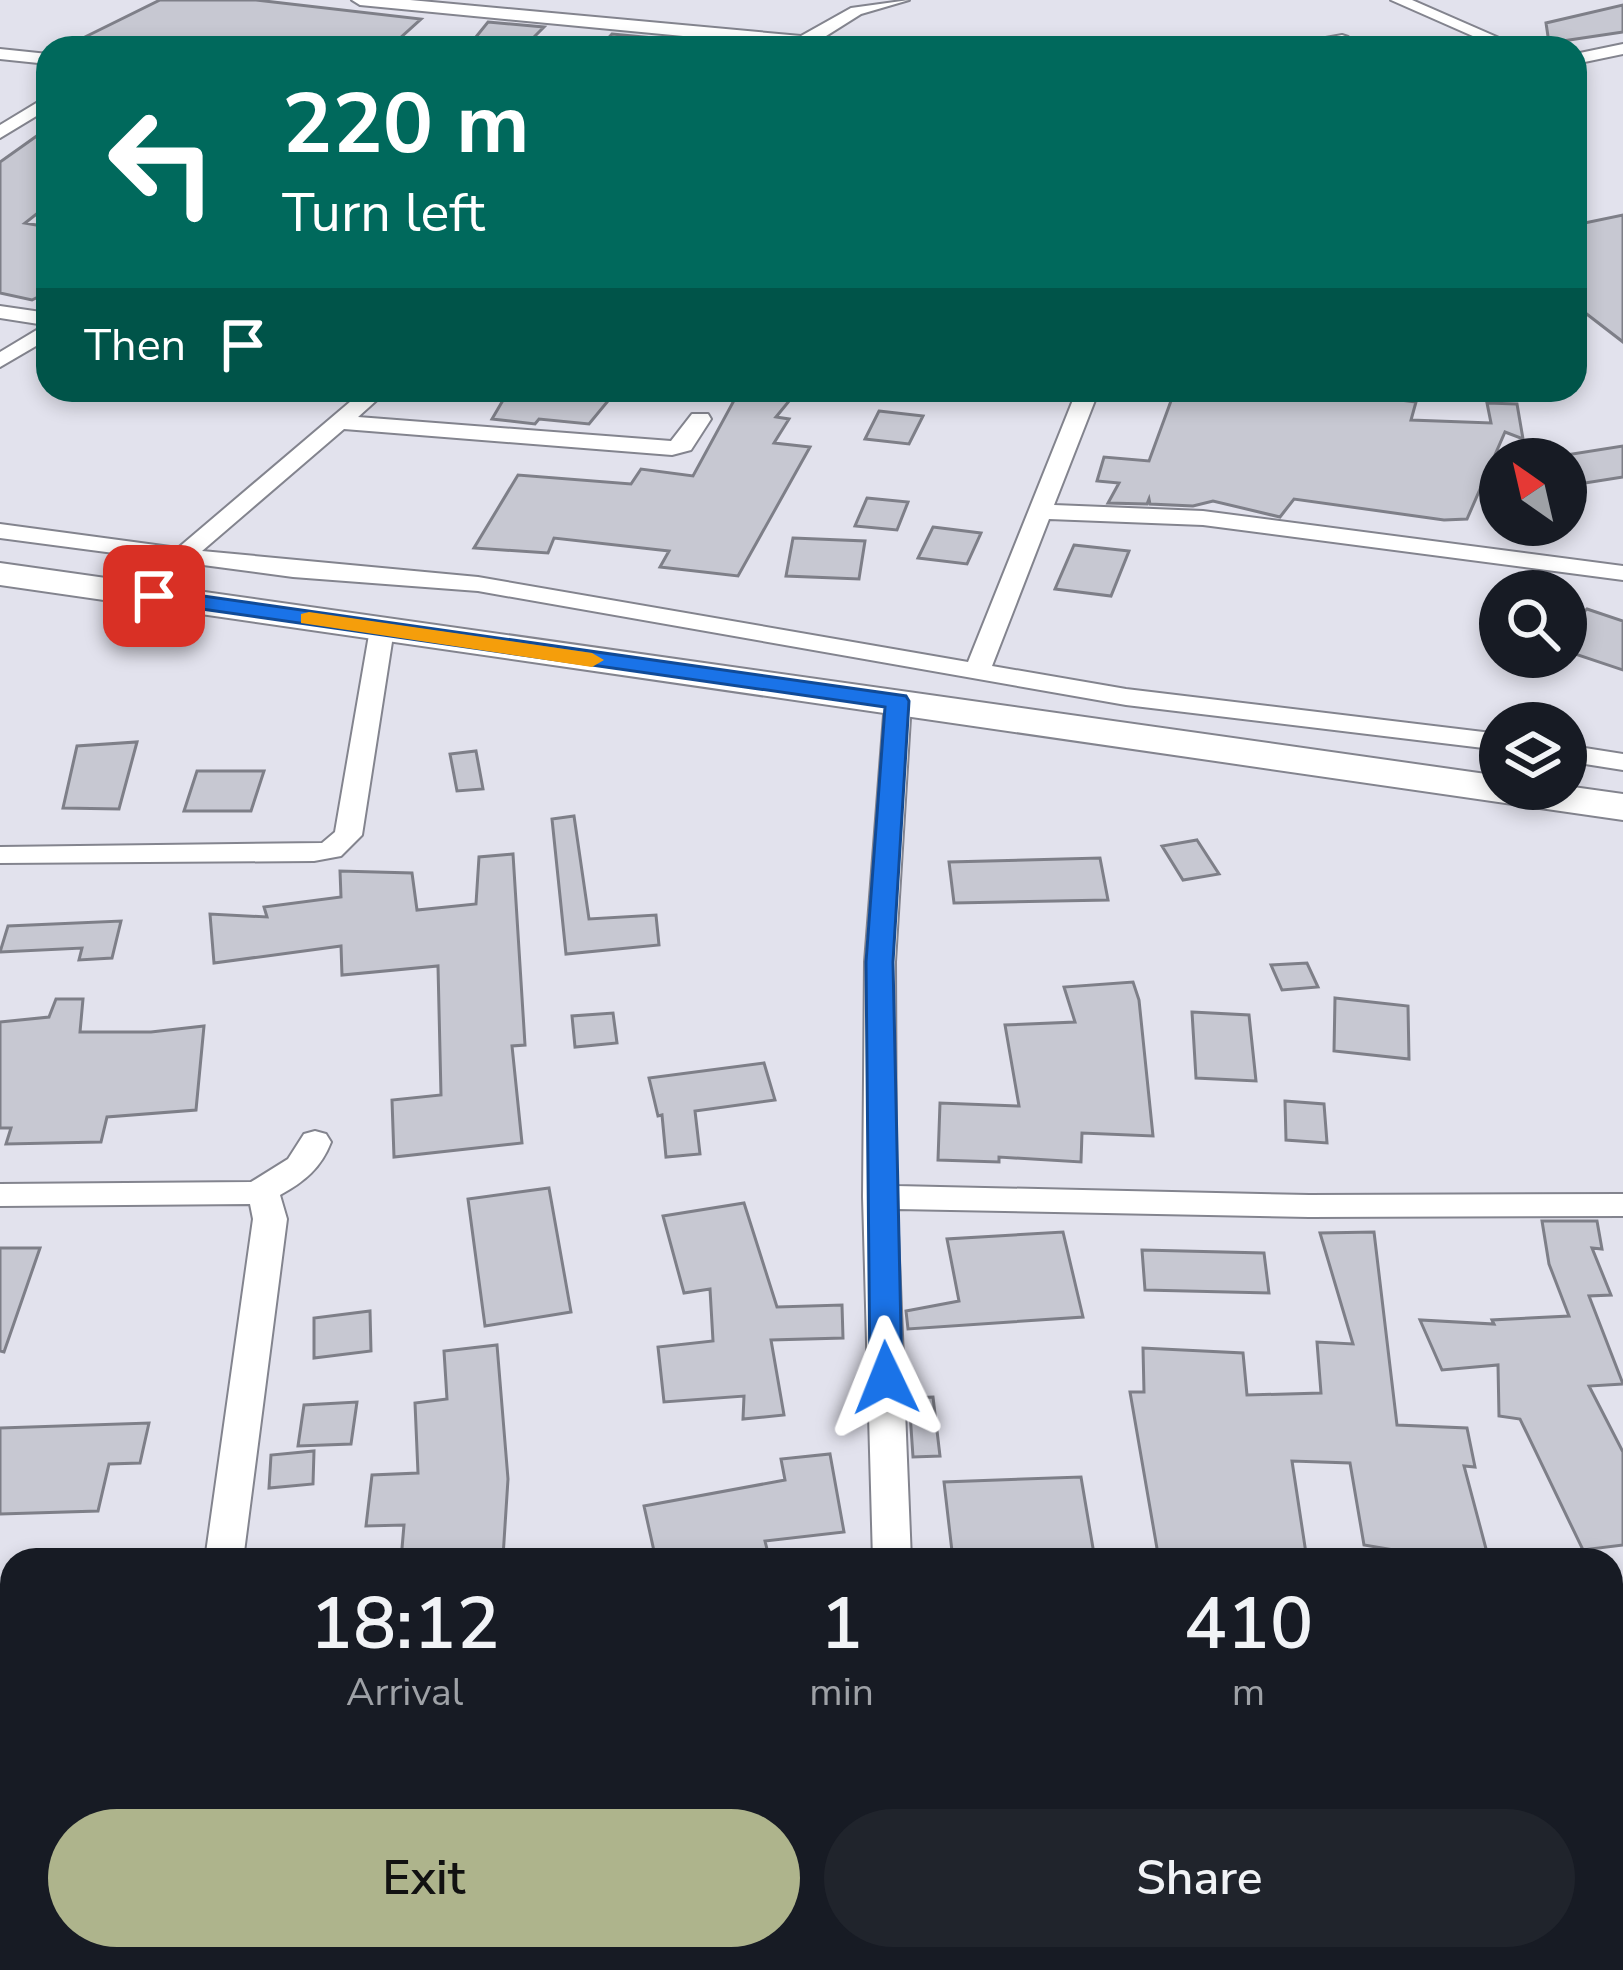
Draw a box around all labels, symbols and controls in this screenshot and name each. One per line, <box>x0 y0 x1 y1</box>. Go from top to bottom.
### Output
text: 220 m <box>282 67 530 182</box>
icon: left <box>84 84 240 240</box>
text: Turn left <box>282 176 485 250</box>
icon: arrive <box>210 312 276 378</box>
text: Then <box>84 315 186 376</box>
north arrow <box>1479 438 1587 546</box>
map controls <box>1479 438 1587 810</box>
pin <box>103 545 205 647</box>
icon: arrive <box>121 563 187 629</box>
button: search <box>1479 570 1587 678</box>
button: layers <box>1479 702 1587 810</box>
position arrow <box>823 1315 949 1441</box>
text: 18:12 <box>310 1575 500 1673</box>
text: 1 <box>820 1575 863 1673</box>
text: 410 <box>1184 1575 1313 1673</box>
text: Arrival <box>346 1666 463 1719</box>
text: min <box>809 1666 874 1719</box>
text: m <box>1232 1666 1265 1719</box>
button: Exit <box>48 1809 800 1947</box>
button: Share <box>824 1809 1575 1947</box>

